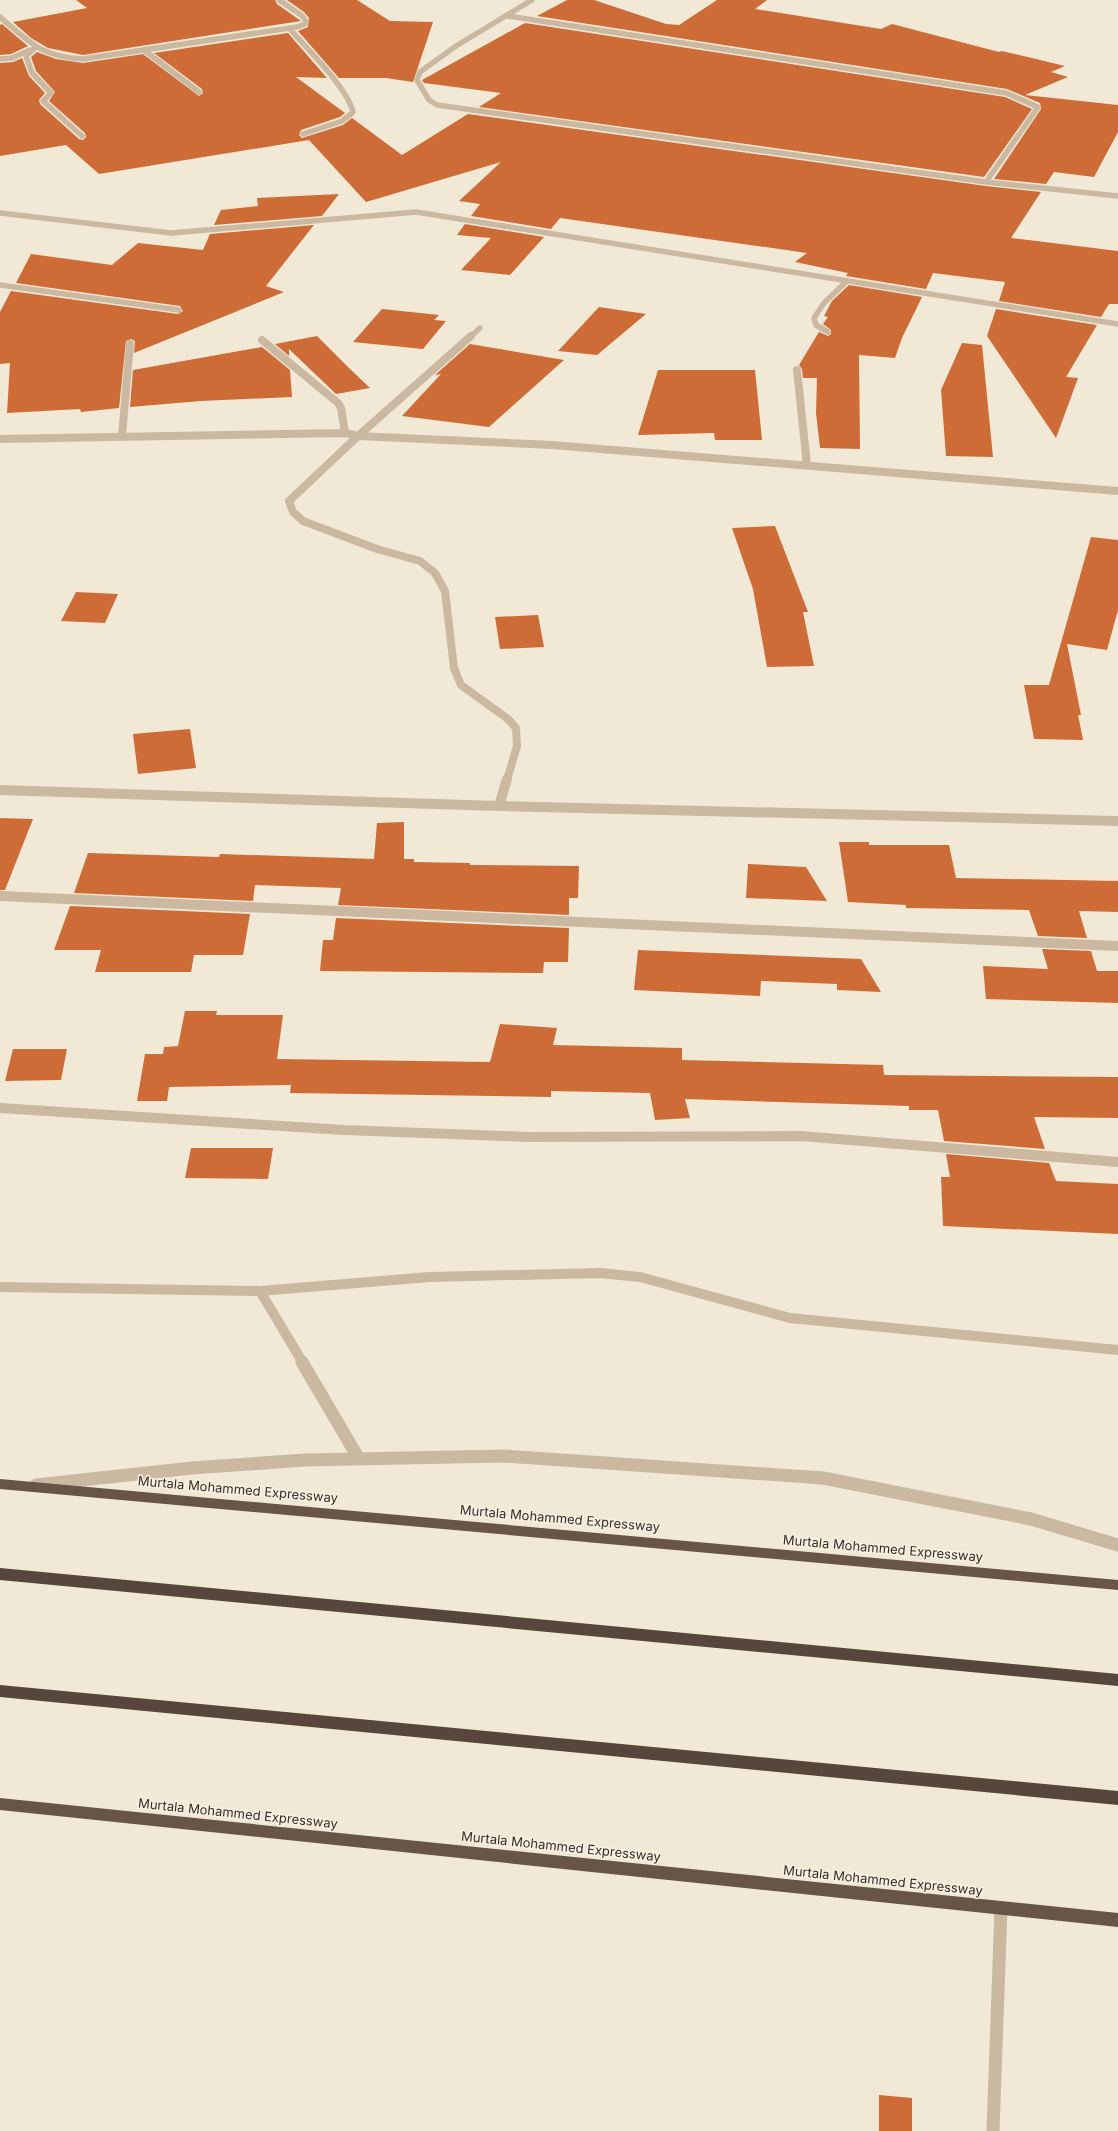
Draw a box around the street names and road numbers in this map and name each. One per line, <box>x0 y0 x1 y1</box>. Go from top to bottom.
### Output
street label: Murtala Mohammed Expressway <box>137 1472 339 1506</box>
street label: Murtala Mohammed Expressway <box>459 1501 661 1535</box>
street label: Murtala Mohammed Expressway <box>782 1531 984 1565</box>
street label: Murtala Mohammed Expressway <box>137 1795 339 1831</box>
street label: Murtala Mohammed Expressway <box>460 1828 662 1864</box>
street label: Murtala Mohammed Expressway <box>782 1862 984 1898</box>

